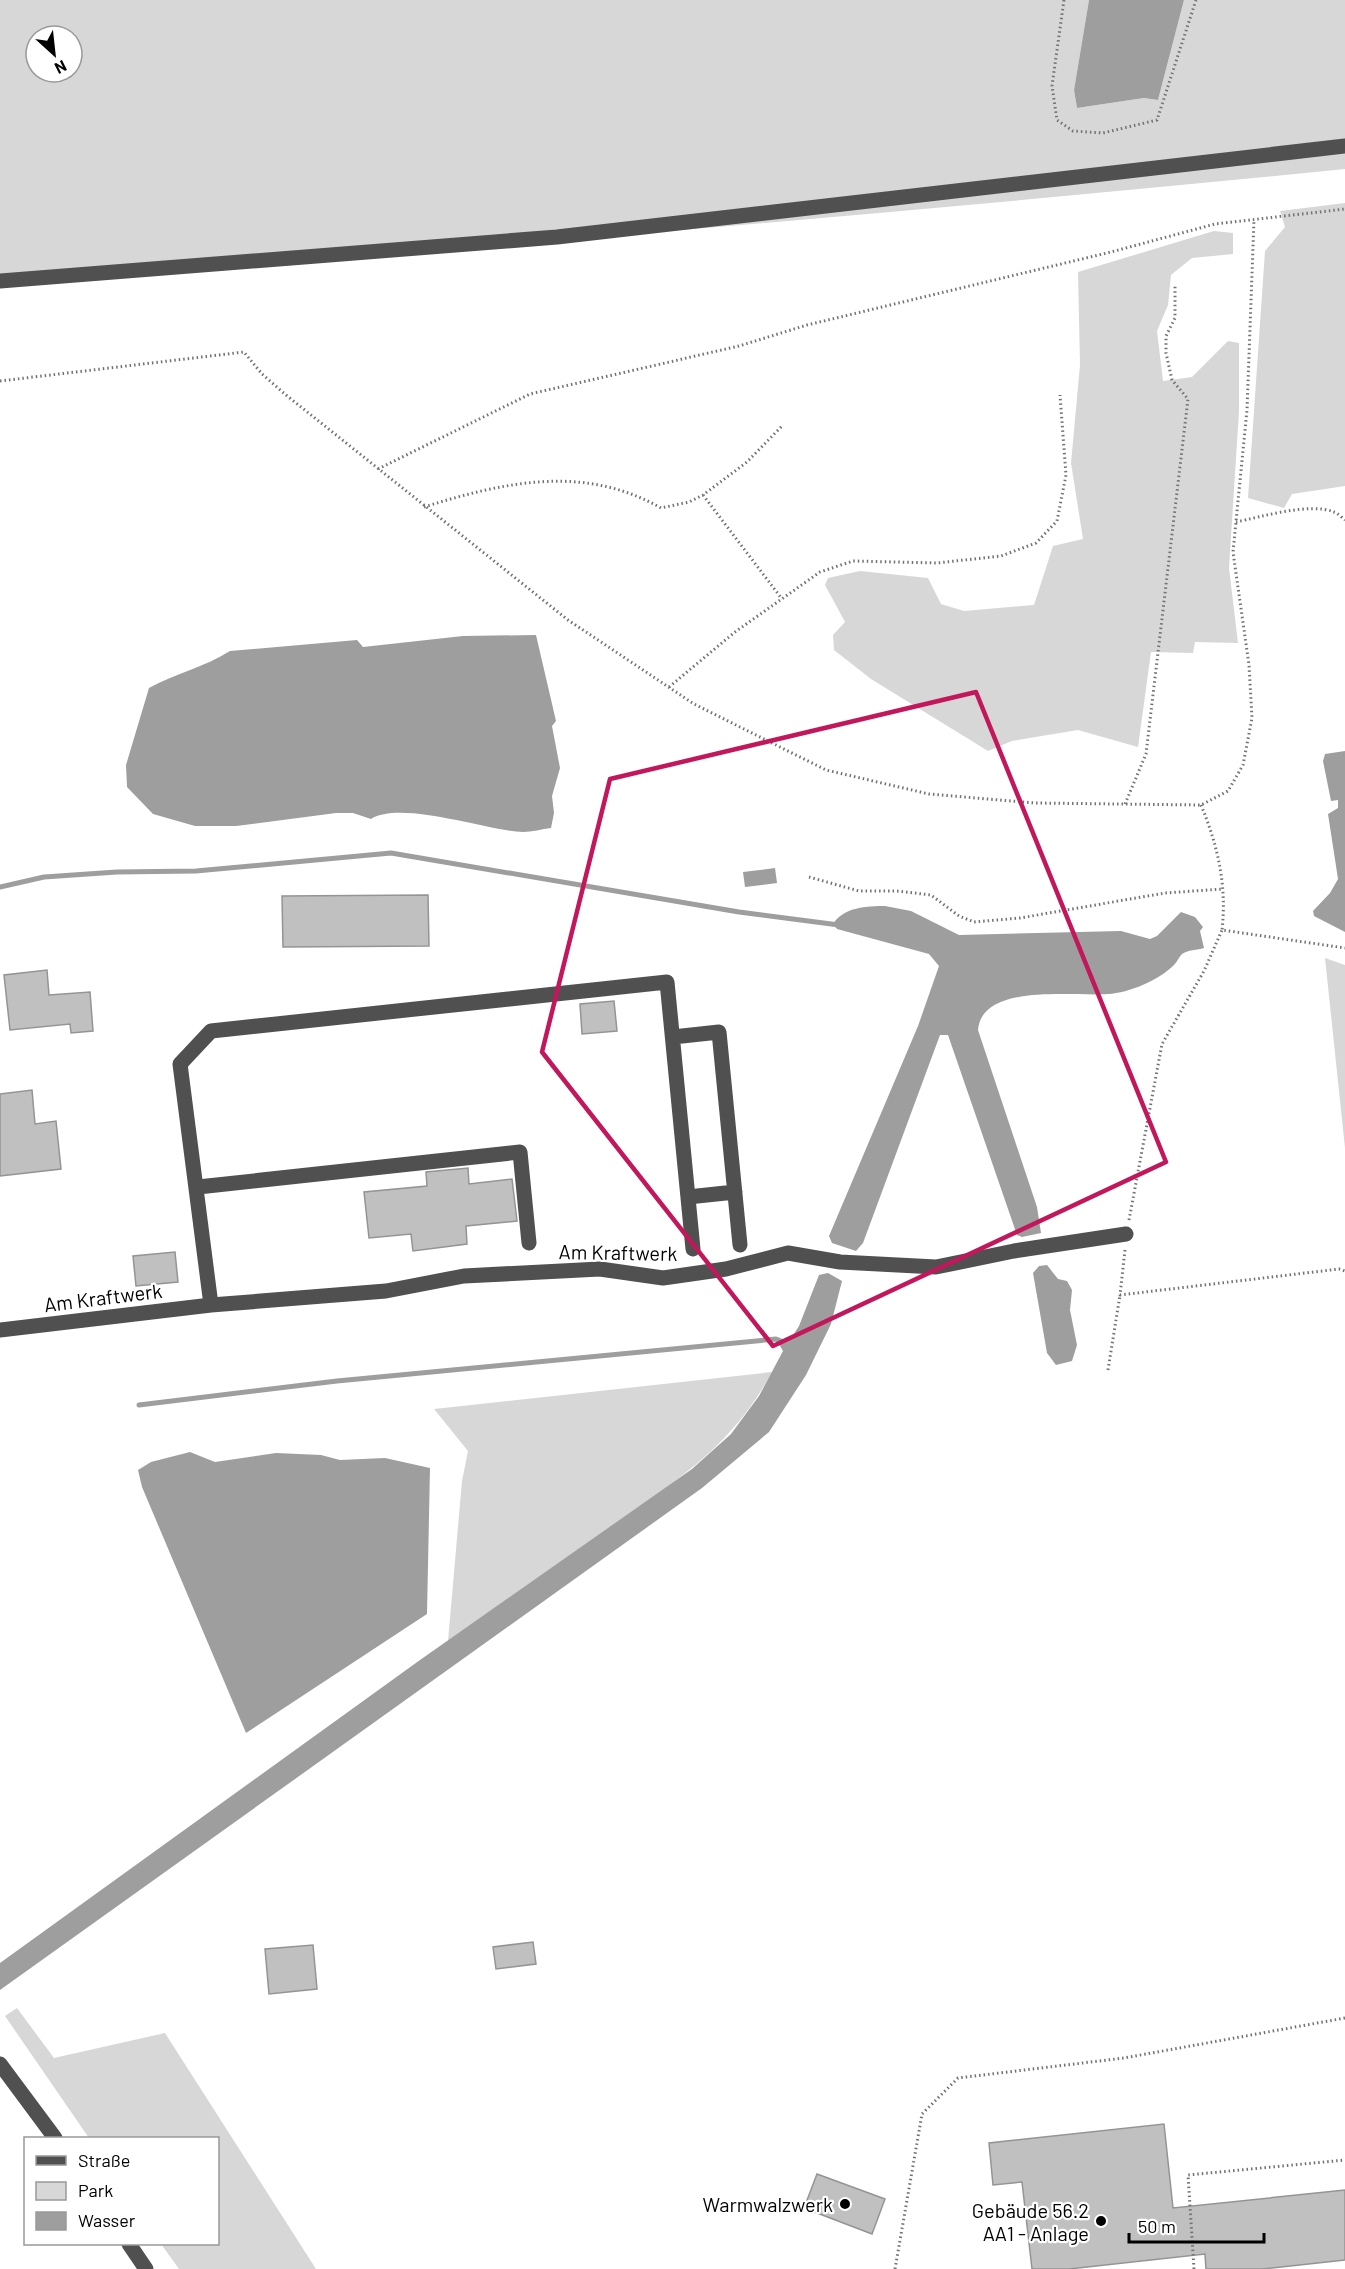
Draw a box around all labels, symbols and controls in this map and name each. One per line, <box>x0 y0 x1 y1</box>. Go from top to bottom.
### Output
north arrow <box>24 24 84 84</box>
text: N <box>52 57 70 79</box>
street label: Am Kraftwerk <box>558 1239 678 1265</box>
street label: Am Kraftwerk <box>43 1278 163 1316</box>
legend <box>24 2137 219 2245</box>
text: Straße <box>78 2149 130 2171</box>
text: Park <box>78 2179 113 2201</box>
place label: Warmwalzwerk <box>703 2192 833 2216</box>
marker: Warmwalzwerk <box>838 2197 852 2211</box>
place label: Gebäude 56.2 AA1 - Anlage <box>972 2198 1089 2245</box>
scale bar <box>1129 2206 1264 2244</box>
text: Wasser <box>78 2209 136 2231</box>
marker: Gebäude 56.2 AA1 - Anlage <box>1094 2214 1108 2228</box>
text: 50 m <box>1138 2215 1176 2237</box>

